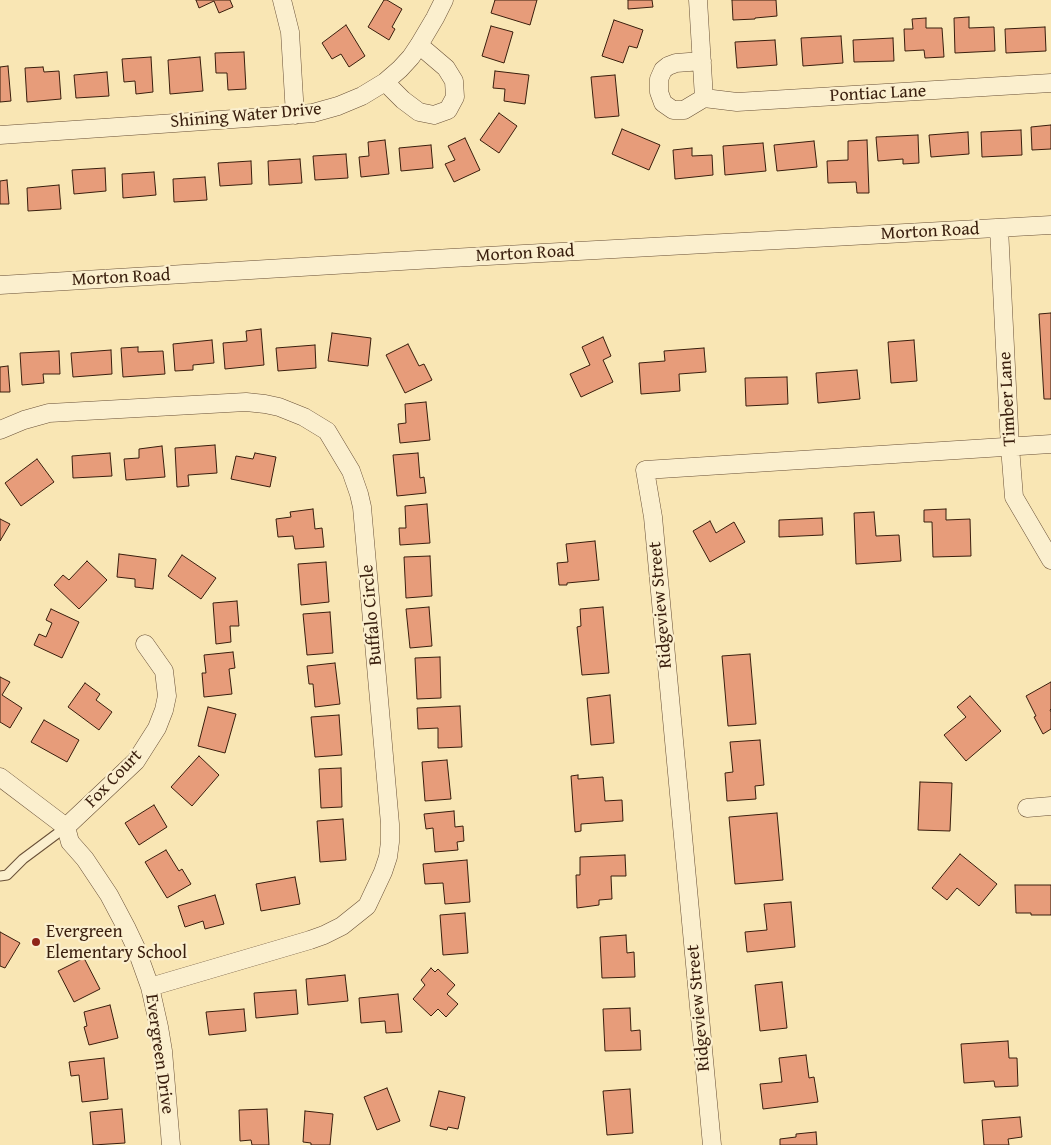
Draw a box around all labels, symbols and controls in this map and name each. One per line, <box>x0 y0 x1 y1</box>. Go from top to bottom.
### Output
street label: Pontiac Lane <box>829 81 927 107</box>
street label: Shining Water Drive <box>169 99 323 133</box>
street label: Morton Road <box>880 219 980 245</box>
street label: Morton Road <box>475 241 575 267</box>
street label: Morton Road <box>71 265 171 291</box>
street label: Timber Lane <box>995 351 1021 447</box>
street label: Ridgeview Street <box>645 541 677 669</box>
street label: Buffalo Circle <box>357 564 387 666</box>
street label: Fox Court <box>81 745 147 813</box>
place label: Evergreen Elementary School <box>46 921 187 964</box>
marker: Evergreen Elementary School <box>30 936 42 948</box>
street label: Ridgeview Street <box>683 944 715 1072</box>
street label: Evergreen Drive <box>140 993 178 1115</box>

